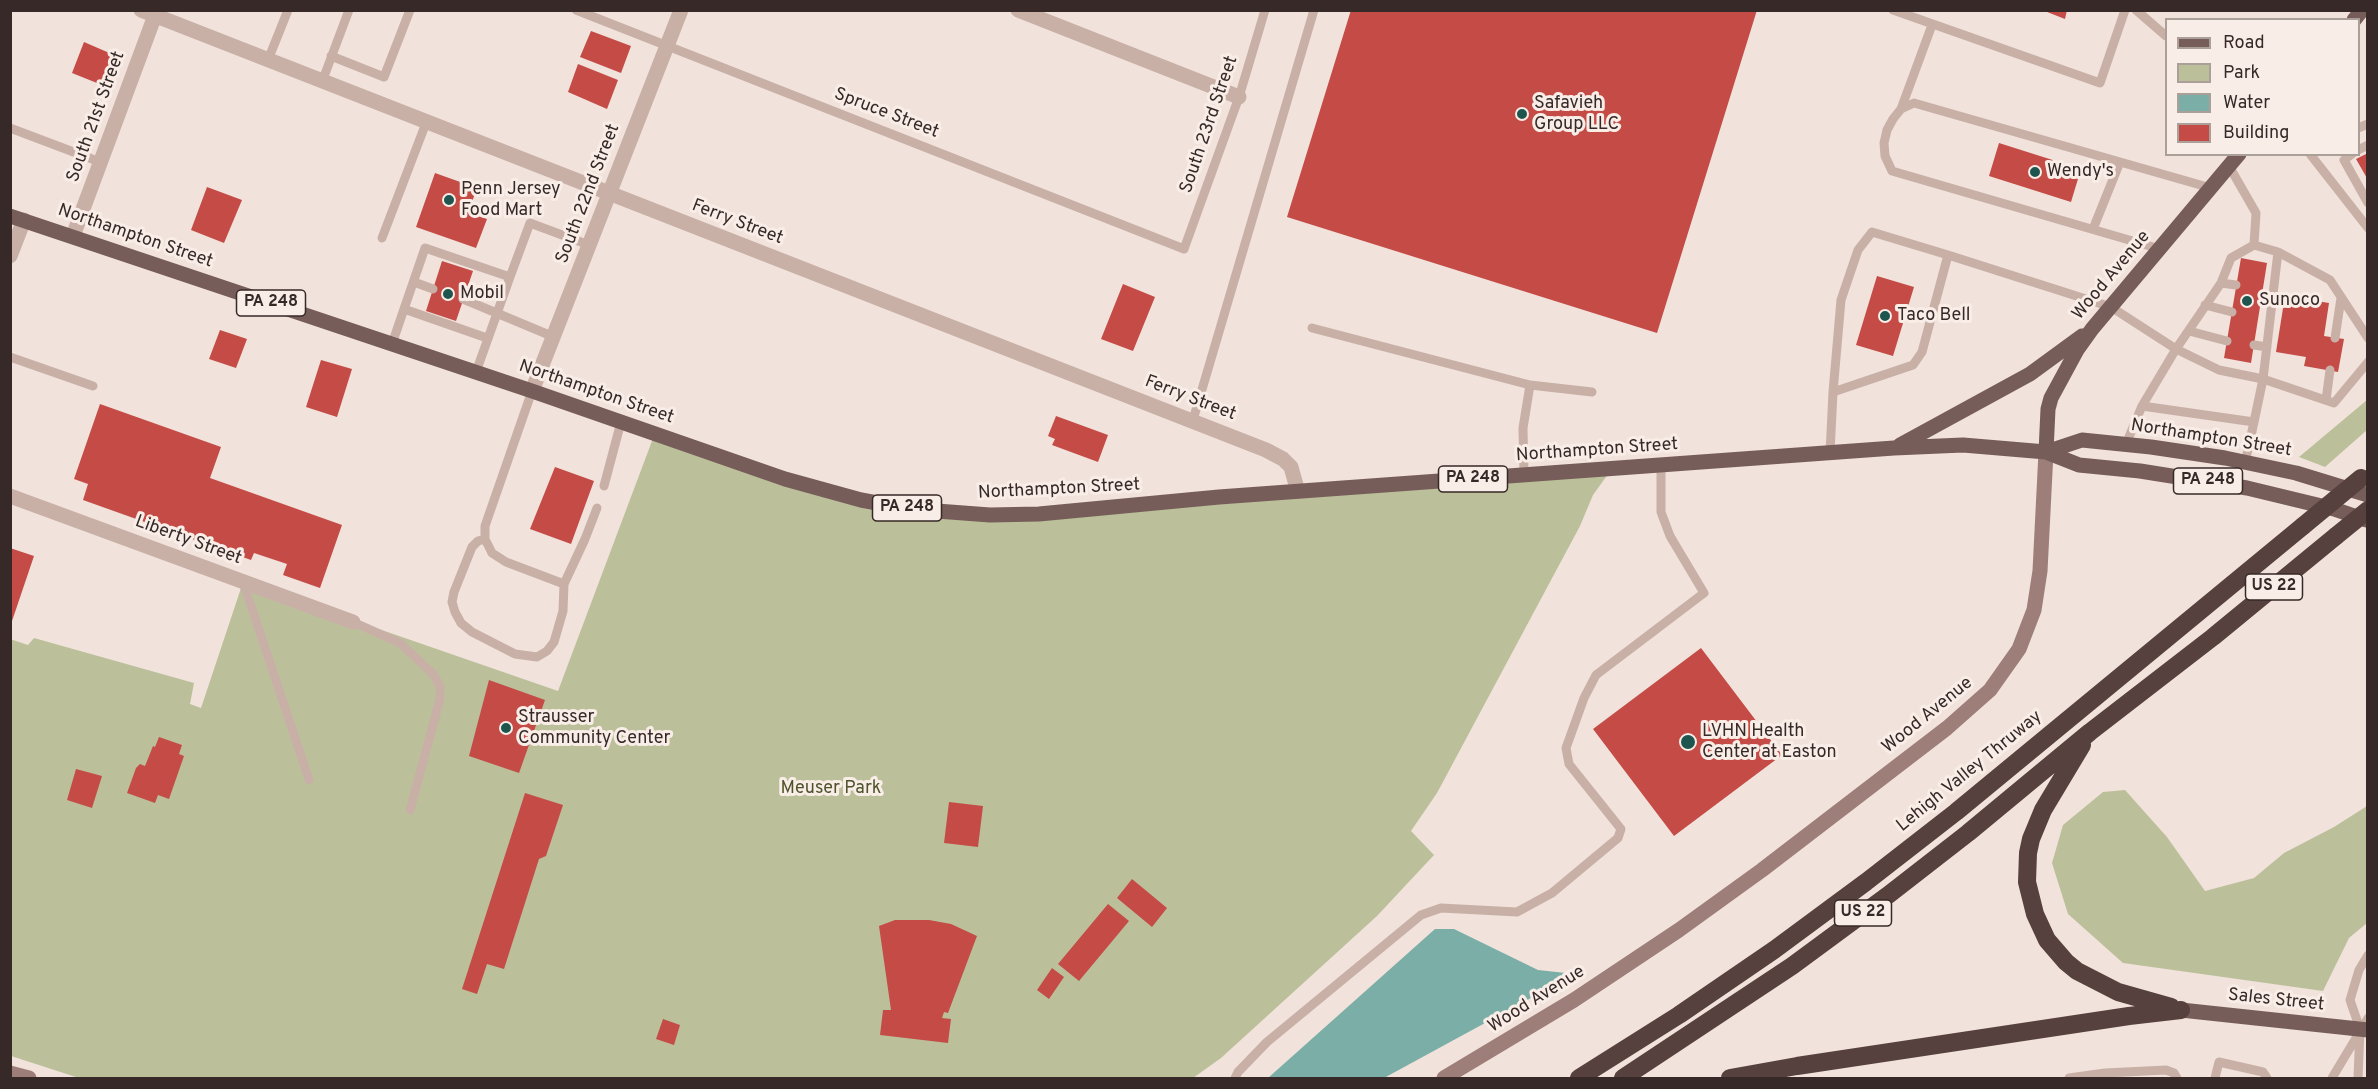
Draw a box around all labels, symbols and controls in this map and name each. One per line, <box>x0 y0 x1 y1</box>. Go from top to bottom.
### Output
legend <box>2165 18 2360 156</box>
text: Road <box>2223 32 2265 55</box>
street label: South 21st Street <box>63 49 131 185</box>
street label: South 23rd Street <box>1176 54 1244 196</box>
text: Park <box>2223 62 2260 85</box>
street label: Spruce Street <box>831 84 941 144</box>
text: Water <box>2223 92 2270 115</box>
place label: Safavieh Group LLC <box>1534 93 1619 136</box>
marker: Safavieh Group LLC <box>1515 107 1529 121</box>
street label: South 22nd Street <box>552 121 626 267</box>
text: Building <box>2223 122 2289 145</box>
place label: Wendy's <box>2047 161 2114 183</box>
marker: Wendy's <box>2028 165 2042 179</box>
place label: Penn Jersey Food Mart <box>461 179 561 222</box>
marker: Penn Jersey Food Mart <box>442 193 456 207</box>
street label: Ferry Street <box>688 196 786 250</box>
street label: Northampton Street <box>55 200 215 274</box>
street label: Wood Avenue <box>2068 227 2156 325</box>
place label: Mobil <box>460 283 504 305</box>
marker: Mobil <box>441 287 455 301</box>
road number: PA 248 <box>236 290 306 316</box>
place label: Sunoco <box>2259 290 2320 312</box>
marker: Sunoco <box>2240 294 2254 308</box>
place label: Taco Bell <box>1897 305 1971 327</box>
marker: Taco Bell <box>1878 309 1892 323</box>
street label: Northampton Street <box>516 356 676 430</box>
street label: Ferry Street <box>1141 372 1239 426</box>
street label: Northampton Street <box>2129 416 2293 462</box>
street label: Northampton Street <box>1515 435 1679 467</box>
road number: PA 248 <box>1438 466 1508 492</box>
road number: PA 248 <box>2174 468 2242 494</box>
street label: Northampton Street <box>977 475 1141 505</box>
road number: PA 248 <box>872 495 942 521</box>
street label: Liberty Street <box>132 512 244 570</box>
road number: US 22 <box>2246 574 2302 600</box>
street label: Wood Avenue <box>1878 673 1978 759</box>
place label: Strausser Community Center <box>518 707 671 750</box>
street label: Lehigh Valley Thruway <box>1893 707 2047 837</box>
marker: Strausser Community Center <box>499 721 513 735</box>
place label: LVHN Health Center at Easton <box>1702 721 1837 764</box>
marker: LVHN Health Center at Easton <box>1679 733 1697 751</box>
park label: Meuser Park <box>781 778 881 800</box>
road number: US 22 <box>1834 900 1892 926</box>
street label: Wood Avenue <box>1485 962 1589 1038</box>
street label: Sales Street <box>2227 985 2325 1017</box>

